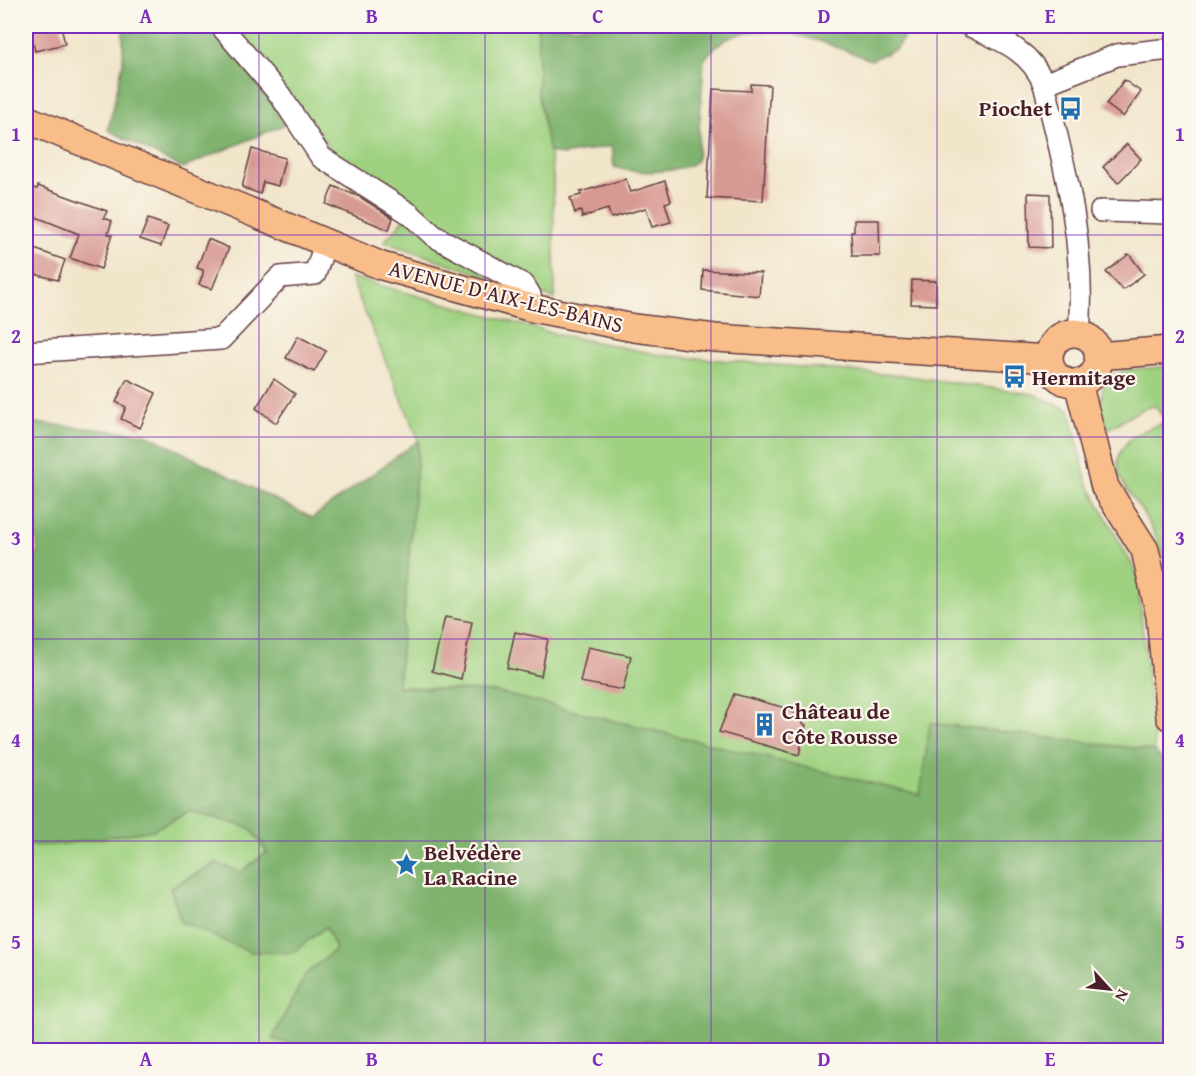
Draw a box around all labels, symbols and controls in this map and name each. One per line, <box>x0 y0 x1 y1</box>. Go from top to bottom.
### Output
text: A <box>140 1 153 30</box>
text: B <box>366 1 378 30</box>
text: C <box>592 1 604 30</box>
text: D <box>817 1 831 30</box>
text: E <box>1045 1 1056 30</box>
place label: Piochet <box>979 92 1053 124</box>
bus stop icon: Piochet <box>1057 95 1083 121</box>
text: 1 <box>11 119 21 148</box>
text: 1 <box>1175 119 1185 148</box>
street label: AVENUE D'AIX-LES-BAINS <box>386 251 626 341</box>
text: 2 <box>11 321 21 350</box>
text: 2 <box>1175 321 1185 350</box>
place label: Hermitage <box>1032 361 1136 393</box>
bus stop icon: Hermitage <box>1001 364 1027 390</box>
text: 3 <box>11 523 21 552</box>
text: 3 <box>1175 523 1185 552</box>
place label: Château de Côte Rousse <box>782 695 898 752</box>
building icon: Château de Côte Rousse <box>751 711 777 737</box>
text: 4 <box>11 725 21 754</box>
text: 4 <box>1175 725 1185 754</box>
place label: Belvédère La Racine <box>424 836 522 893</box>
place icon: Belvédère La Racine <box>393 852 419 878</box>
text: 5 <box>11 927 21 956</box>
text: 5 <box>1175 927 1185 956</box>
north arrow <box>1079 959 1139 1019</box>
text: N <box>1109 986 1135 1006</box>
text: A <box>140 1044 153 1073</box>
text: B <box>366 1044 378 1073</box>
text: C <box>592 1044 604 1073</box>
text: D <box>817 1044 831 1073</box>
text: E <box>1045 1044 1056 1073</box>

